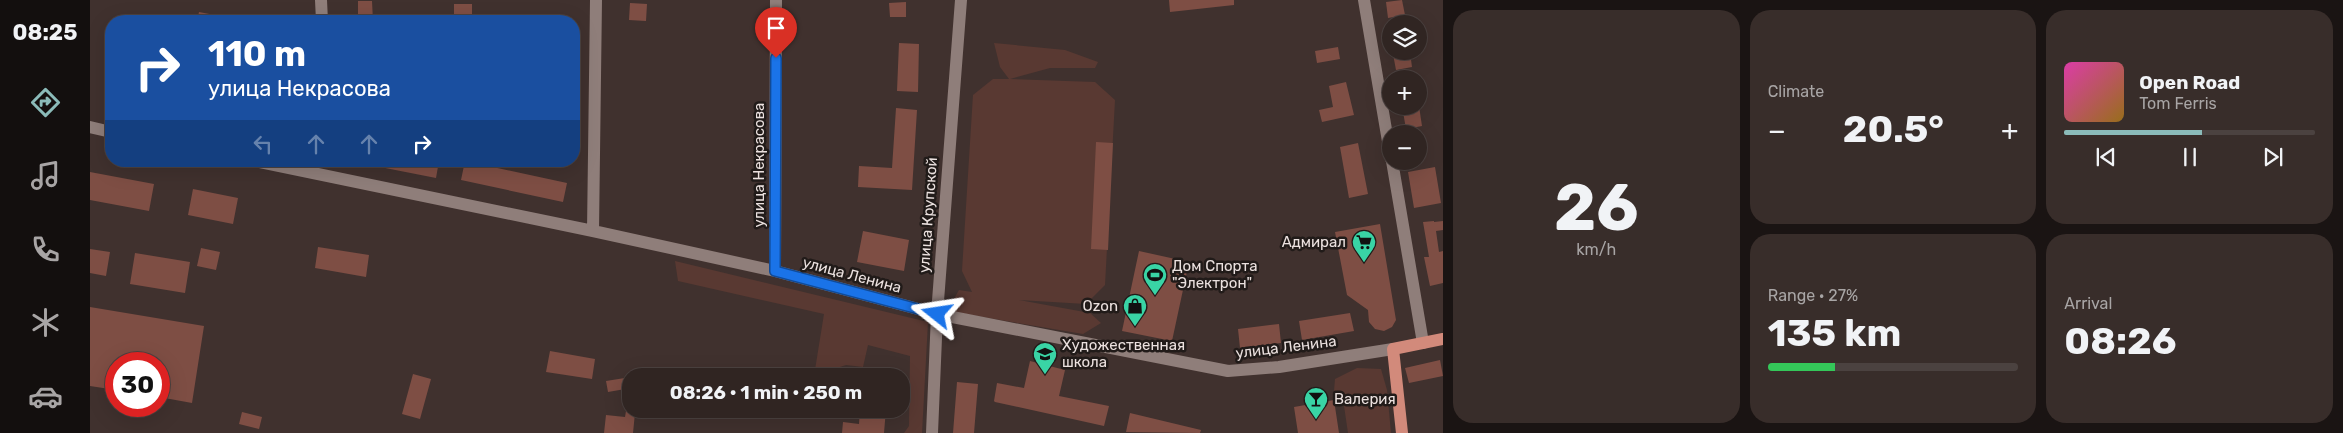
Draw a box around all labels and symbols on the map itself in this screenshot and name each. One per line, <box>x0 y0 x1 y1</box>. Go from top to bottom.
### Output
pin <box>755 7 797 58</box>
street label: улица Некрасова <box>750 103 768 227</box>
street label: улица Крупской <box>915 157 941 273</box>
supermarket icon: Адмирал <box>1351 229 1377 263</box>
place label: Адмирал <box>1282 233 1346 251</box>
street label: улица Ленина <box>801 253 903 297</box>
place label: Дом Спорта "Электрон" <box>1172 257 1258 292</box>
sports icon: Дом Спорта "Электрон" <box>1142 262 1168 296</box>
position arrow <box>910 287 962 339</box>
shop icon: Ozon <box>1122 293 1148 327</box>
place label: Ozon <box>1083 297 1118 315</box>
street label: улица Ленина <box>1235 332 1337 362</box>
place label: Художественная школа <box>1062 336 1185 371</box>
school or university icon: Художественная школа <box>1032 341 1058 375</box>
speed limit sign: 30 <box>105 352 170 417</box>
bar icon: Валерия <box>1303 386 1329 420</box>
place label: Валерия <box>1334 390 1396 408</box>

